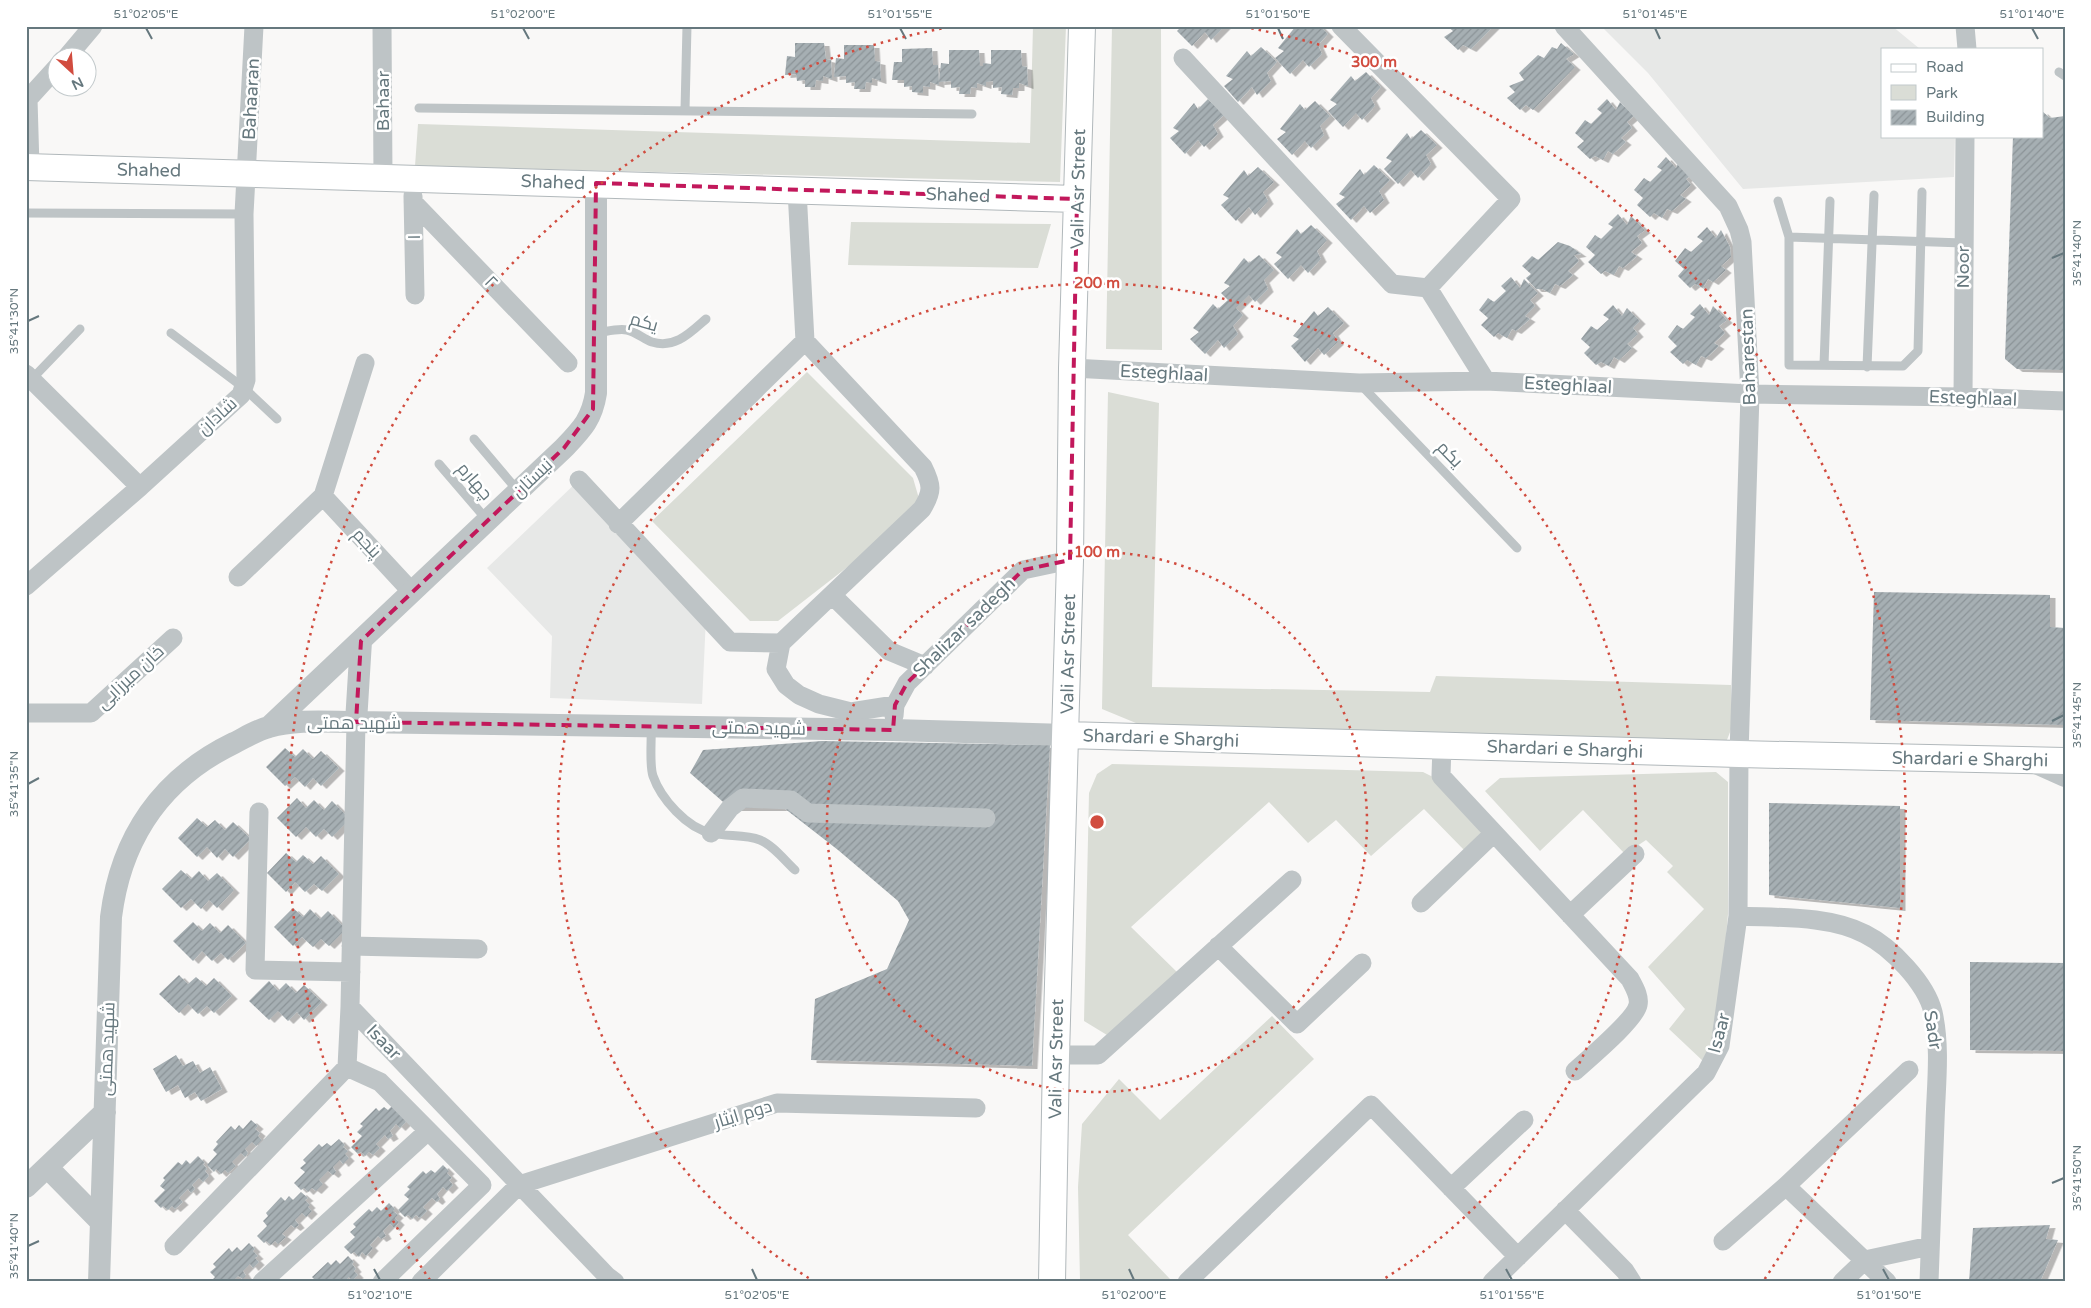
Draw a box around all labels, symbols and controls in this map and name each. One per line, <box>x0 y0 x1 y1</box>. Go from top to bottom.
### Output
text: 51°02'05"E <box>113 7 179 21</box>
text: 51°02'00"E <box>490 7 556 21</box>
text: 51°01'55"E <box>867 7 933 21</box>
text: 51°01'50"E <box>1245 7 1311 21</box>
text: 51°01'45"E <box>1622 7 1688 21</box>
text: 51°01'40"E <box>1999 7 2065 21</box>
north arrow <box>48 48 98 98</box>
legend <box>1881 48 2044 138</box>
text: 300 m <box>1351 53 1397 71</box>
street label: Bahaaran <box>238 58 264 140</box>
text: Road <box>1926 58 1964 76</box>
street label: Bahaar <box>372 71 394 131</box>
text: N <box>69 73 86 93</box>
text: Park <box>1926 84 1958 102</box>
text: Building <box>1926 108 1985 126</box>
street label: Vali Asr Street <box>1066 129 1090 249</box>
street label: Shahed <box>117 158 181 182</box>
street label: Shahed <box>520 170 586 194</box>
street label: Shahed <box>925 183 991 207</box>
text: 35°41'40"N <box>2070 220 2084 286</box>
street label: ۱ <box>403 234 425 240</box>
street label: Noor <box>1952 245 1974 288</box>
street label: ۲ <box>480 271 502 293</box>
text: 200 m <box>1074 274 1120 292</box>
text: 35°41'30"N <box>7 288 21 354</box>
street label: یکم <box>627 307 661 338</box>
street label: Baharestan <box>1735 308 1761 406</box>
street label: Esteghlaal <box>1119 360 1209 386</box>
street label: Esteghlaal <box>1523 372 1613 398</box>
street label: Esteghlaal <box>1928 385 2018 411</box>
street label: شادان <box>193 393 241 439</box>
street label: یکم <box>1431 436 1468 473</box>
street label: نيستان <box>507 454 557 502</box>
street label: چهارم <box>452 457 497 505</box>
street label: پنجم <box>347 523 386 563</box>
text: 100 m <box>1074 543 1120 561</box>
street label: Shalizar sadegh <box>908 572 1020 682</box>
street label: Vali Asr Street <box>1056 594 1080 714</box>
street label: خان میرزایی <box>92 640 168 714</box>
text: 35°41'45"N <box>2070 682 2084 748</box>
street label: شهید همتی <box>307 712 401 734</box>
street label: شهید همتی <box>712 716 806 740</box>
street label: Shardari e Sharghi <box>1082 724 1240 752</box>
street label: Shardari e Sharghi <box>1486 735 1644 763</box>
street label: Shardari e Sharghi <box>1892 747 2048 771</box>
text: 35°41'35"N <box>7 751 21 817</box>
centre of rings <box>1088 813 1106 831</box>
street label: Vali Asr Street <box>1044 999 1068 1119</box>
street label: شهید همتی <box>94 1002 120 1096</box>
street label: Sadr <box>1919 1009 1947 1051</box>
street label: Isaar <box>1703 1010 1735 1056</box>
street label: Isaar <box>362 1020 406 1064</box>
street label: دوم ایثار <box>710 1095 775 1134</box>
text: 35°41'50"N <box>2070 1145 2084 1211</box>
text: 35°41'40"N <box>7 1213 21 1279</box>
text: 51°02'10"E <box>347 1288 413 1302</box>
text: 51°02'05"E <box>724 1288 790 1302</box>
text: 51°02'00"E <box>1101 1288 1167 1302</box>
text: 51°01'55"E <box>1479 1288 1545 1302</box>
text: 51°01'50"E <box>1856 1288 1922 1302</box>

